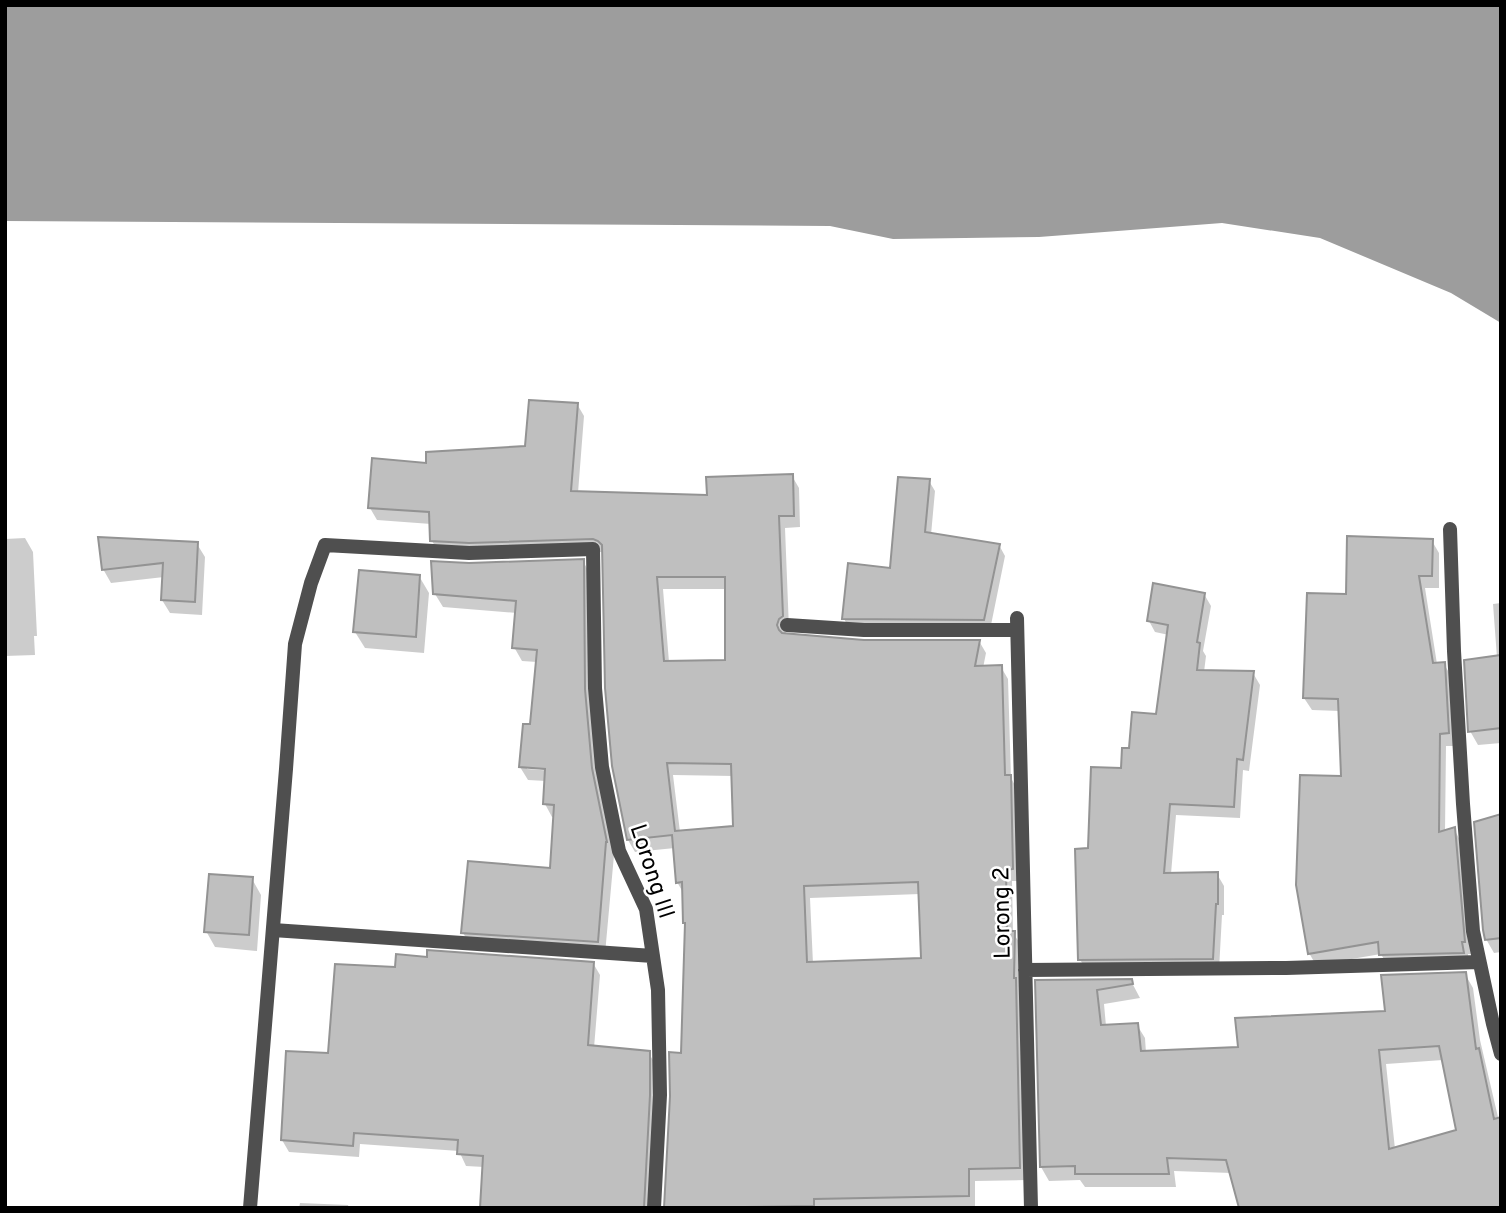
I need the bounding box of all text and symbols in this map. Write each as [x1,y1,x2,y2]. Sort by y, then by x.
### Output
street label: Lorong III [622,821,680,923]
street label: Lorong 2 [988,867,1019,959]

